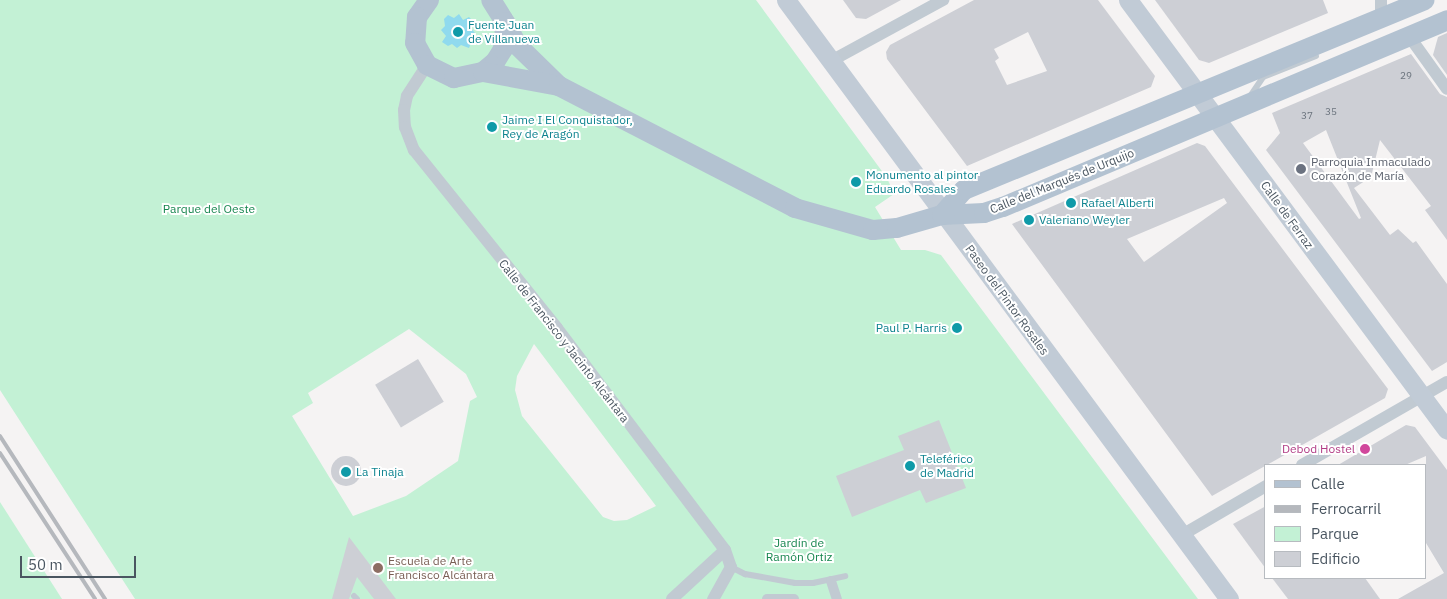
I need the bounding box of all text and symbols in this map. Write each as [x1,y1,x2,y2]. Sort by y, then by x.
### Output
place label: Fuente Juan de Villanueva [468,18,540,46]
marker: Fuente Juan de Villanueva [452,26,464,38]
house number: 29 [1400,70,1412,82]
house number: 35 [1325,106,1337,118]
house number: 37 [1301,110,1313,122]
place label: Jaime I El Conquistador, Rey de Aragón [502,113,633,141]
marker: Jaime I El Conquistador, Rey de Aragón [486,121,498,133]
street label: Calle del Marqués de Urquijo [988,145,1136,217]
place label: Parroquia Inmaculado Corazón de María [1311,155,1431,183]
marker: Parroquia Inmaculado Corazón de María [1295,163,1307,175]
place label: Monumento al pintor Eduardo Rosales [866,168,978,196]
marker: Monumento al pintor Eduardo Rosales [850,176,862,188]
street label: Calle de Ferraz [1258,178,1316,252]
place label: Rafael Alberti [1081,196,1154,210]
marker: Rafael Alberti [1065,197,1077,209]
park label: Parque del Oeste [163,202,255,216]
place label: Valeriano Weyler [1039,213,1130,227]
marker: Valeriano Weyler [1023,214,1035,226]
street label: Paseo del Pintor Rosales [962,242,1052,358]
street label: Calle de Francisco y Jacinto Alcántara [496,257,632,425]
place label: Paul P. Harris [876,321,947,335]
marker: Paul P. Harris [951,322,963,334]
place label: Debod Hostel [1282,442,1355,456]
marker: Debod Hostel [1359,443,1371,455]
place label: Teleférico de Madrid [920,452,974,480]
marker: Teleférico de Madrid [904,460,916,472]
legend [1264,464,1427,579]
place label: La Tinaja [356,465,404,479]
marker: La Tinaja [340,466,352,478]
text: Calle [1311,474,1345,493]
text: Ferrocarril [1311,499,1381,518]
text: Parque [1311,524,1359,543]
park label: Jardín de Ramón Ortiz [766,536,832,564]
scale bar [22,546,139,578]
text: Edificio [1311,549,1360,568]
place label: Escuela de Arte Francisco Alcántara [388,554,494,582]
text: 50 m [28,555,63,574]
marker: Escuela de Arte Francisco Alcántara [372,562,384,574]

